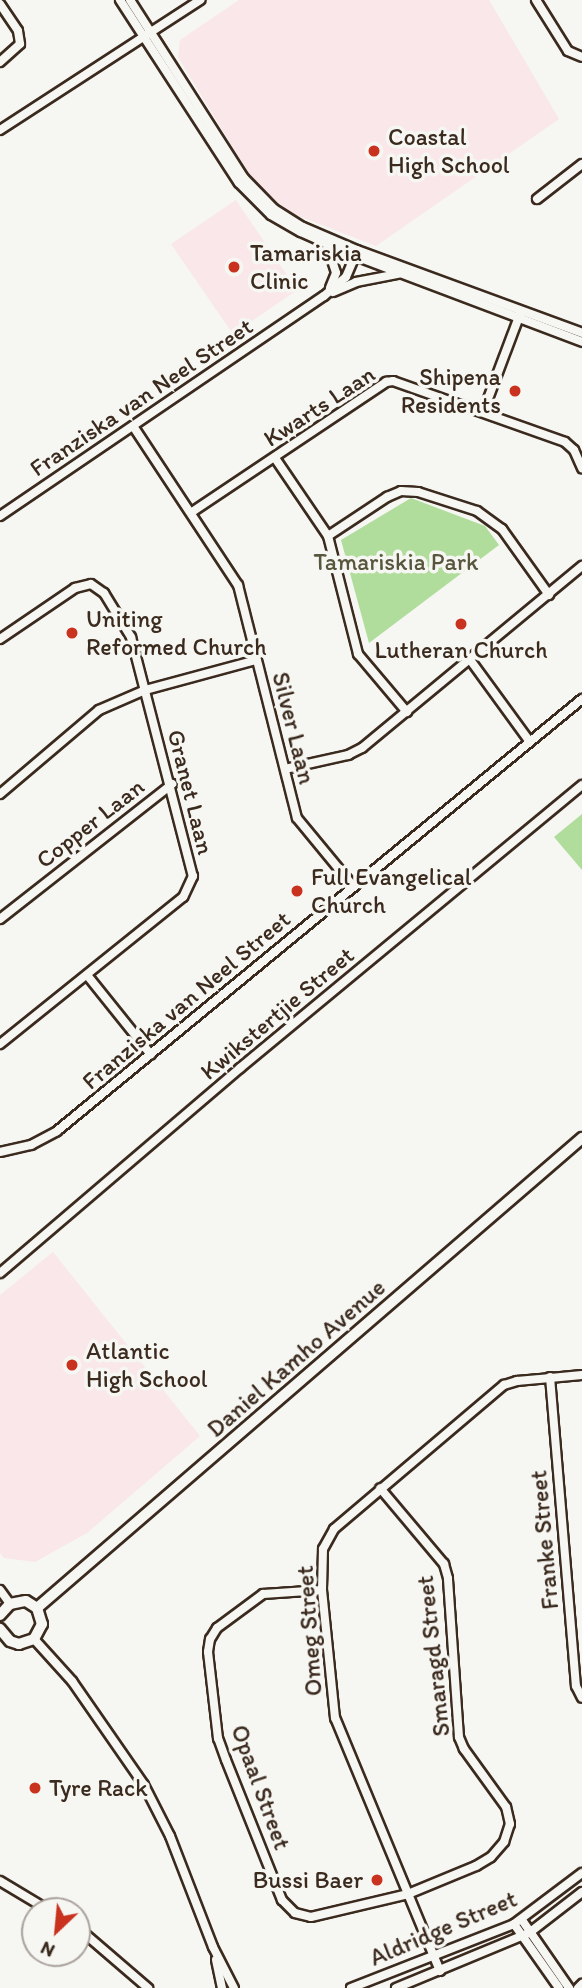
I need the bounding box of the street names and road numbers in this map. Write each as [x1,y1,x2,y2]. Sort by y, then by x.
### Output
street label: Franziska van Neel Street [25,312,257,482]
street label: Kwarts Laan [258,359,380,453]
street label: Silver Laan [266,669,322,787]
street label: Granet Laan [162,727,220,857]
street label: Copper Laan [30,772,150,874]
street label: Franziska van Neel Street [77,905,295,1095]
street label: Kwikstertjie Street [194,940,360,1086]
street label: Daniel Kamho Avenue [202,1273,390,1443]
street label: Franke Street [524,1469,564,1611]
street label: Omeg Street [290,1565,328,1697]
street label: Smaragd Street [410,1574,456,1738]
street label: Opaal Street [225,1721,297,1853]
street label: Aldridge Street [365,1884,521,1972]

